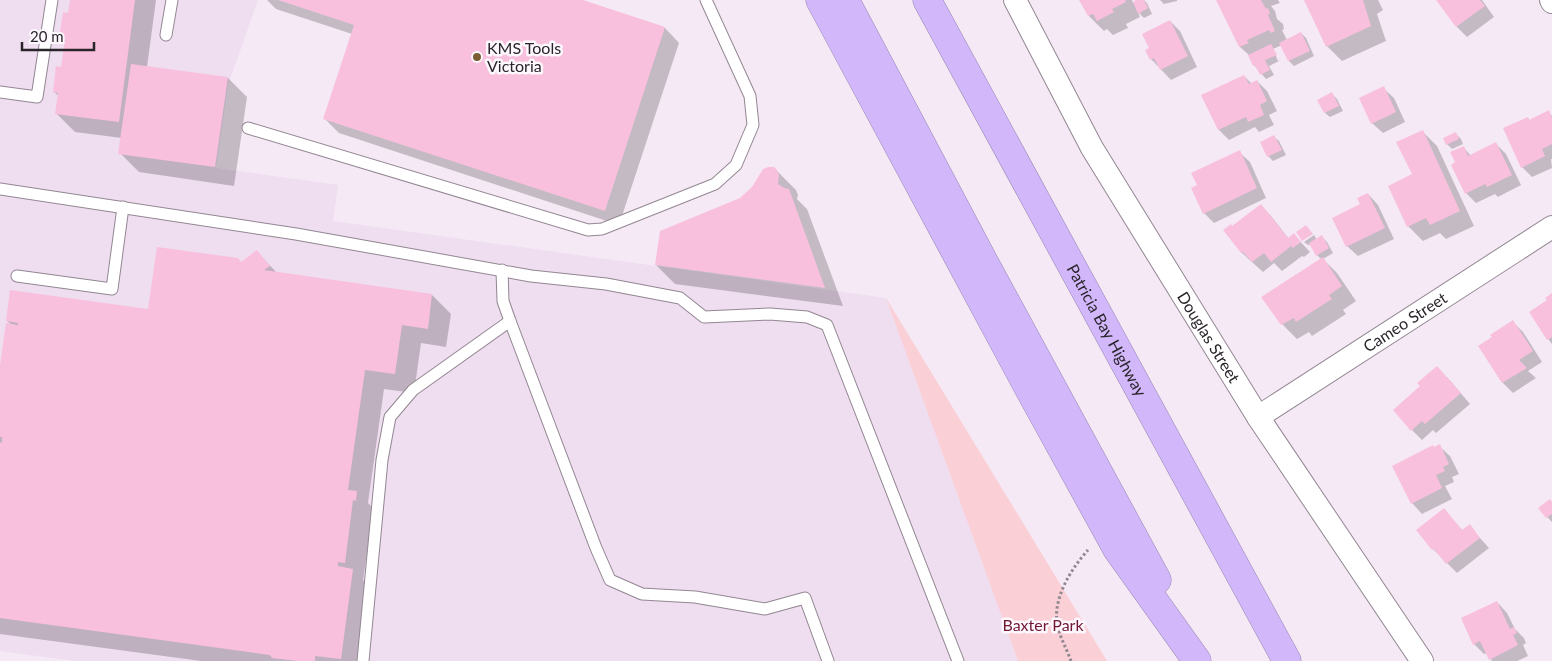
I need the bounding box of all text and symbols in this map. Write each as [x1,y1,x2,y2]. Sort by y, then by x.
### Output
scale bar [22,20,95,52]
text: 20 m [30,27,64,45]
place label: KMS Tools Victoria [487,38,561,75]
marker: KMS Tools Victoria [471,51,483,63]
street label: Patricia Bay Highway [1064,261,1151,400]
street label: Douglas Street [1174,288,1244,386]
street label: Cameo Street [1359,288,1450,356]
park label: Baxter Park [1002,615,1084,634]

